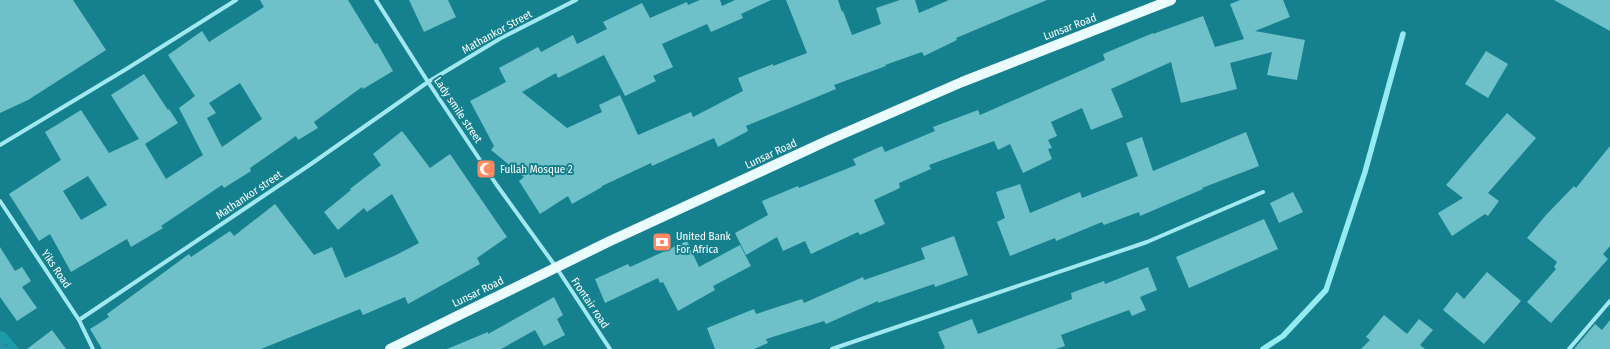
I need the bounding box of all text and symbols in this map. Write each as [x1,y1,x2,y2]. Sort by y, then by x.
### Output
street label: Mathankor Street [460,7,535,57]
street label: Lunsar Road [1042,11,1098,43]
street label: Lady smile street [431,75,485,146]
street label: Lunsar Road [743,136,799,172]
mosque icon: Fullah Mosque 2 [475,158,497,180]
place label: Fullah Mosque 2 [500,163,573,176]
street label: Mathankor street [213,168,285,222]
place label: United Bank For Africa [676,230,732,256]
bank icon: United Bank For Africa [651,231,673,253]
street label: Yiks Road [38,247,74,291]
street label: Lunsar Road [450,274,506,310]
street label: Frontair road [568,275,612,331]

